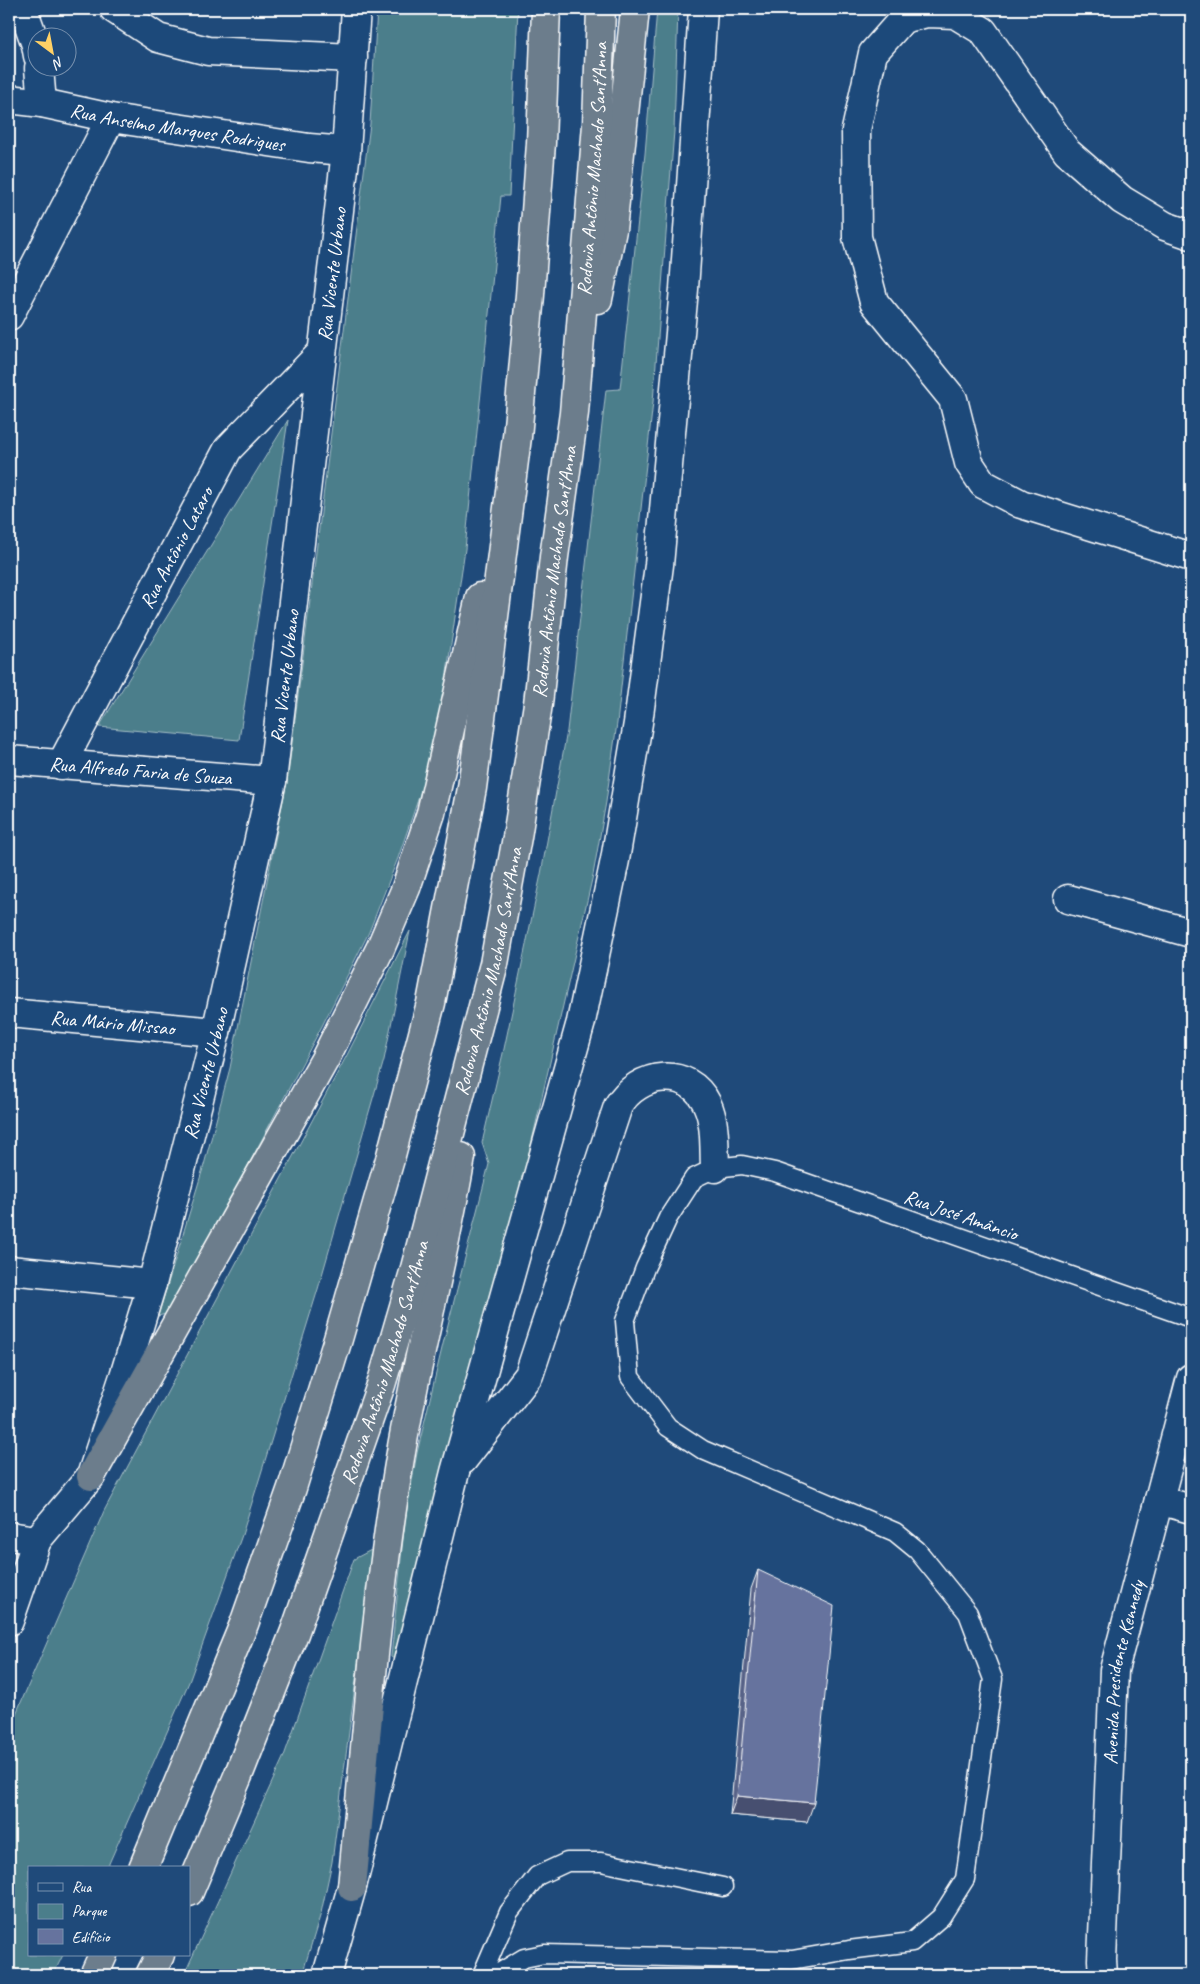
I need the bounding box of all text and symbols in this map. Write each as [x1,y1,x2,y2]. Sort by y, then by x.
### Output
north arrow [28,28,78,78]
street label: Rodovia Antônio Machado Sant'Anna [571,41,612,296]
text: N [48,53,67,73]
street label: Rua Anselmo Marques Rodrigues [68,97,288,157]
street label: Rua Vicente Urbano [311,205,352,342]
street label: Rodovia Antônio Machado Sant'Anna [526,443,582,699]
street label: Rua Antônio Lataro [134,481,219,613]
street label: Rua Vicente Urbano [264,607,305,745]
street label: Rua Alfredo Faria de Souza [49,751,235,790]
street label: Rodovia Antônio Machado Sant'Anna [448,844,528,1098]
street label: Rua Mário Missao [50,1004,177,1041]
street label: Rua Vicente Urbano [177,1004,234,1141]
street label: Rua José Amâncio [901,1184,1023,1247]
street label: Rodovia Antônio Machado Sant'Anna [335,1237,434,1487]
street label: Avenida Presidente Kennedy [1098,1576,1150,1765]
legend [28,1866,190,1956]
text: Rua [72,1878,92,1897]
text: Parque [72,1902,108,1921]
text: Edifício [72,1928,111,1947]

